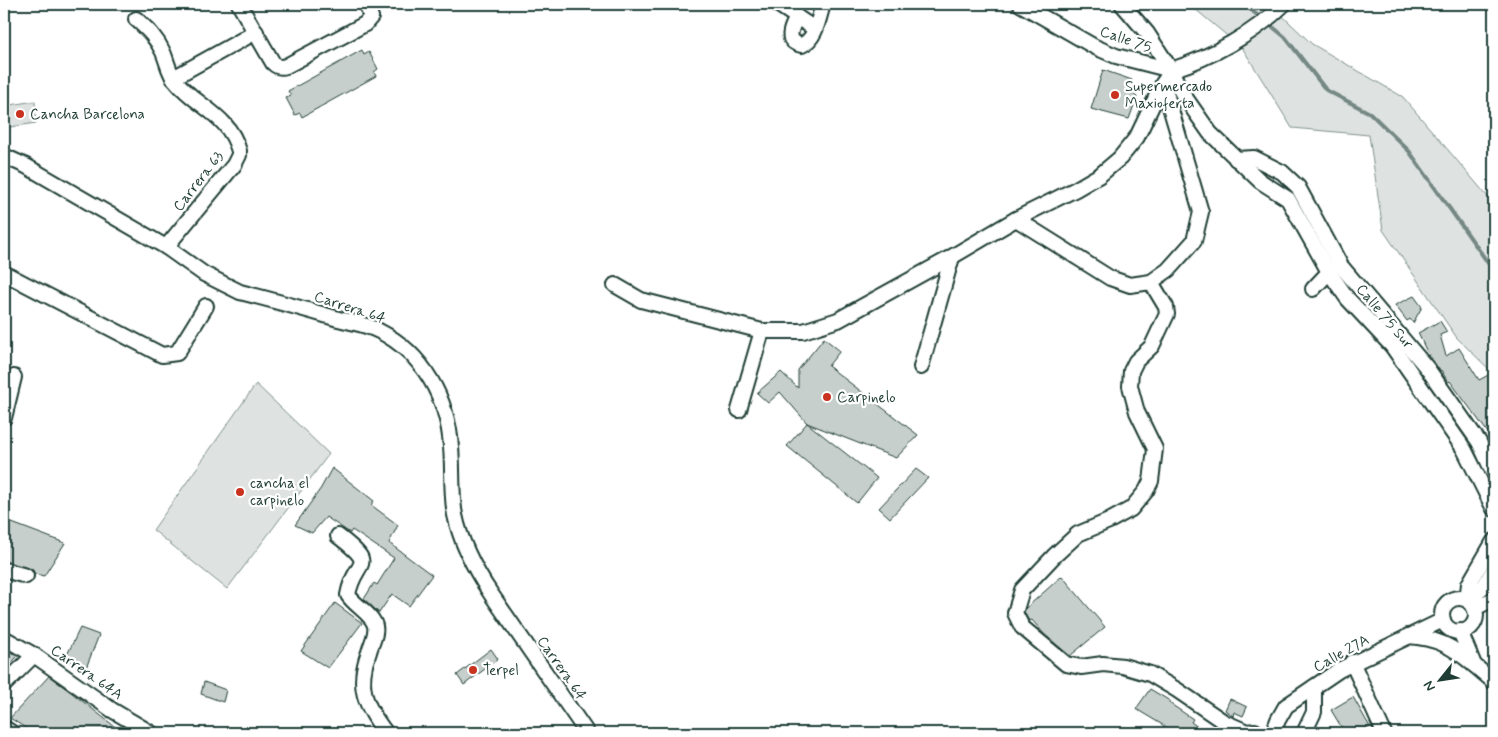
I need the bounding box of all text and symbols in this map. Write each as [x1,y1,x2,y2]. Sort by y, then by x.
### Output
street label: Calle 75 [1097,22,1154,58]
place label: Supermercado Maxioferta [1125,77,1212,114]
marker: Supermercado Maxioferta [1109,89,1121,101]
place label: Cancha Barcelona [30,105,145,125]
marker: Cancha Barcelona [14,108,26,120]
street label: Carrera 63 [169,147,229,216]
street label: Calle 75 Sur [1351,280,1418,354]
street label: Carrera 64 [311,287,388,329]
place label: Carpinelo [837,388,896,408]
marker: Carpinelo [821,391,833,403]
place label: cancha el carpinelo [250,474,309,511]
marker: cancha el carpinelo [234,486,246,498]
street label: Calle 27A [1310,630,1373,677]
street label: Carrera 64 [532,632,591,705]
street label: Carrera 64A [46,641,127,705]
north arrow [1416,654,1466,704]
place label: Terpel [483,661,519,681]
marker: Terpel [467,664,479,676]
text: N [1419,677,1440,695]

